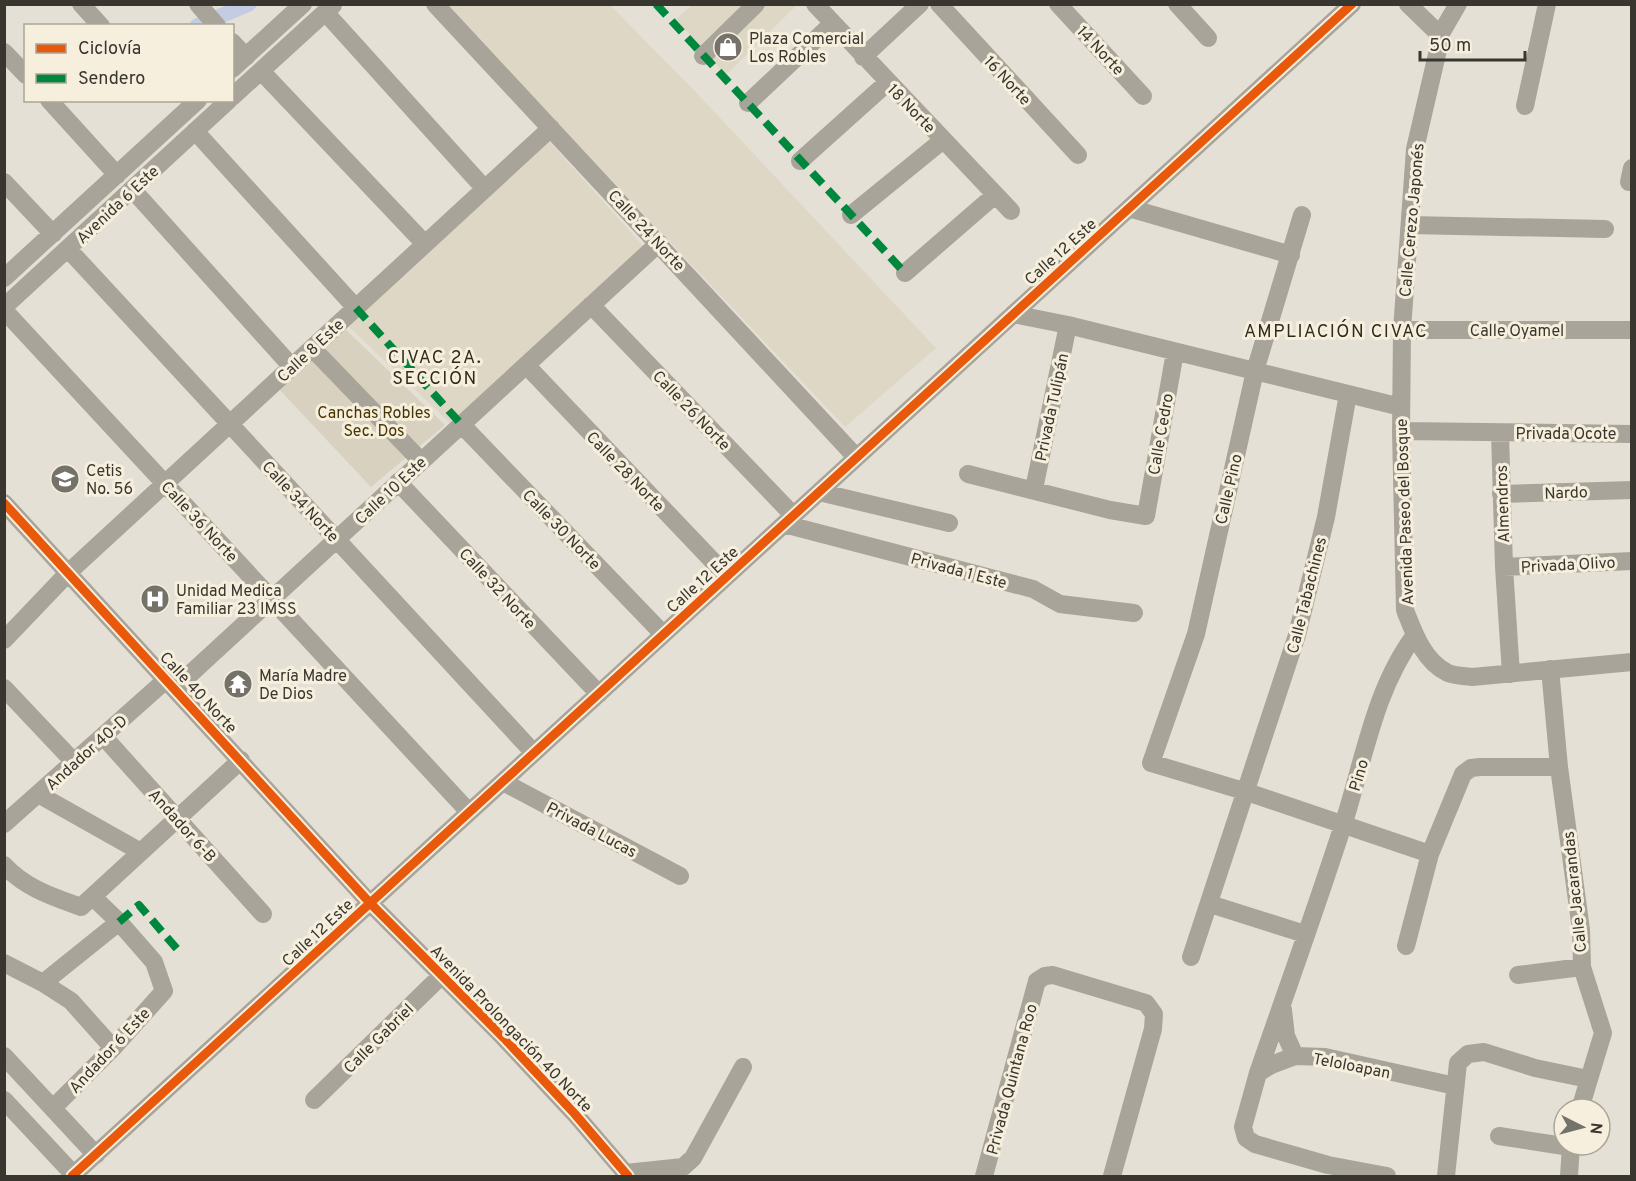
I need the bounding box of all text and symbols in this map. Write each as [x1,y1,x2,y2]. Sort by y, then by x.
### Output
street label: 14 Norte [1072,22,1127,80]
legend [24,24,234,102]
scale bar [1420,24,1525,62]
place label: Plaza Comercial Los Robles [749,30,864,68]
shop icon: Plaza Comercial Los Robles [712,31,744,63]
text: 50 m [1429,35,1471,58]
text: Ciclovía [78,38,141,61]
street label: 16 Norte [979,52,1034,110]
text: Sendero [78,68,145,91]
street label: 18 Norte [882,81,939,138]
street label: Calle Cerezo Japonés [1396,142,1430,298]
street label: Avenida 6 Este [73,162,164,249]
street label: Calle 24 Norte [603,187,688,276]
street label: Calle 12 Este [1021,215,1102,290]
street label: Calle 8 Este [274,315,349,387]
district label: AMPLIACIÓN CIVAC [1244,319,1428,344]
street label: Calle Oyamel [1470,322,1564,342]
district label: CIVAC 2A. SECCIÓN [388,347,482,391]
street label: Privada Tulipán [1032,352,1074,463]
street label: Calle 26 Norte [647,367,734,456]
street label: Calle Cedro [1145,392,1179,477]
park label: Canchas Robles Sec. Dos [317,404,431,442]
street label: Avenida Paseo del Bosque [1393,418,1419,606]
street label: Privada Ocote [1516,425,1616,445]
street label: Calle 28 Norte [581,428,668,517]
street label: Calle Pino [1212,452,1248,527]
street label: Calle 10 Este [351,453,431,530]
street label: Calle 34 Norte [257,458,342,547]
place label: Cetis No. 56 [86,462,133,500]
school or university icon: Cetis No. 56 [49,463,81,495]
street label: Almendros [1493,465,1515,543]
street label: Calle 36 Norte [156,478,241,567]
street label: Nardo [1544,483,1588,505]
street label: Calle 30 Norte [517,486,604,575]
street label: Calle Tabachines [1284,535,1332,656]
street label: Calle 12 Este [663,543,744,618]
street label: Calle 32 Norte [454,545,539,634]
street label: Privada 1 Este [908,549,1009,594]
street label: Privada Olivo [1520,554,1616,578]
place label: Unidad Medica Familiar 23 IMSS [176,582,297,620]
hospital icon: Unidad Medica Familiar 23 IMSS [139,583,171,615]
street label: Calle 40 Norte [155,648,241,738]
place label: María Madre De Dios [259,667,347,705]
temple icon: María Madre De Dios [222,668,254,700]
street label: Andador 40-D [42,712,132,795]
street label: Pino [1346,757,1374,794]
street label: Andador 6-B [143,786,220,867]
street label: Privada Lucas [542,799,640,863]
street label: Calle Jacarandas [1560,830,1592,954]
street label: Calle 12 Este [279,895,358,972]
street label: Avenida Prolongación 40 Norte [425,942,596,1117]
street label: Calle Gabriel [340,1000,419,1079]
street label: Privada Quintana Roo [983,1002,1043,1157]
street label: Andador 6 Este [66,1004,155,1098]
street label: Teloloapan [1311,1050,1392,1084]
north arrow [1552,1097,1612,1157]
text: N [1584,1122,1605,1135]

